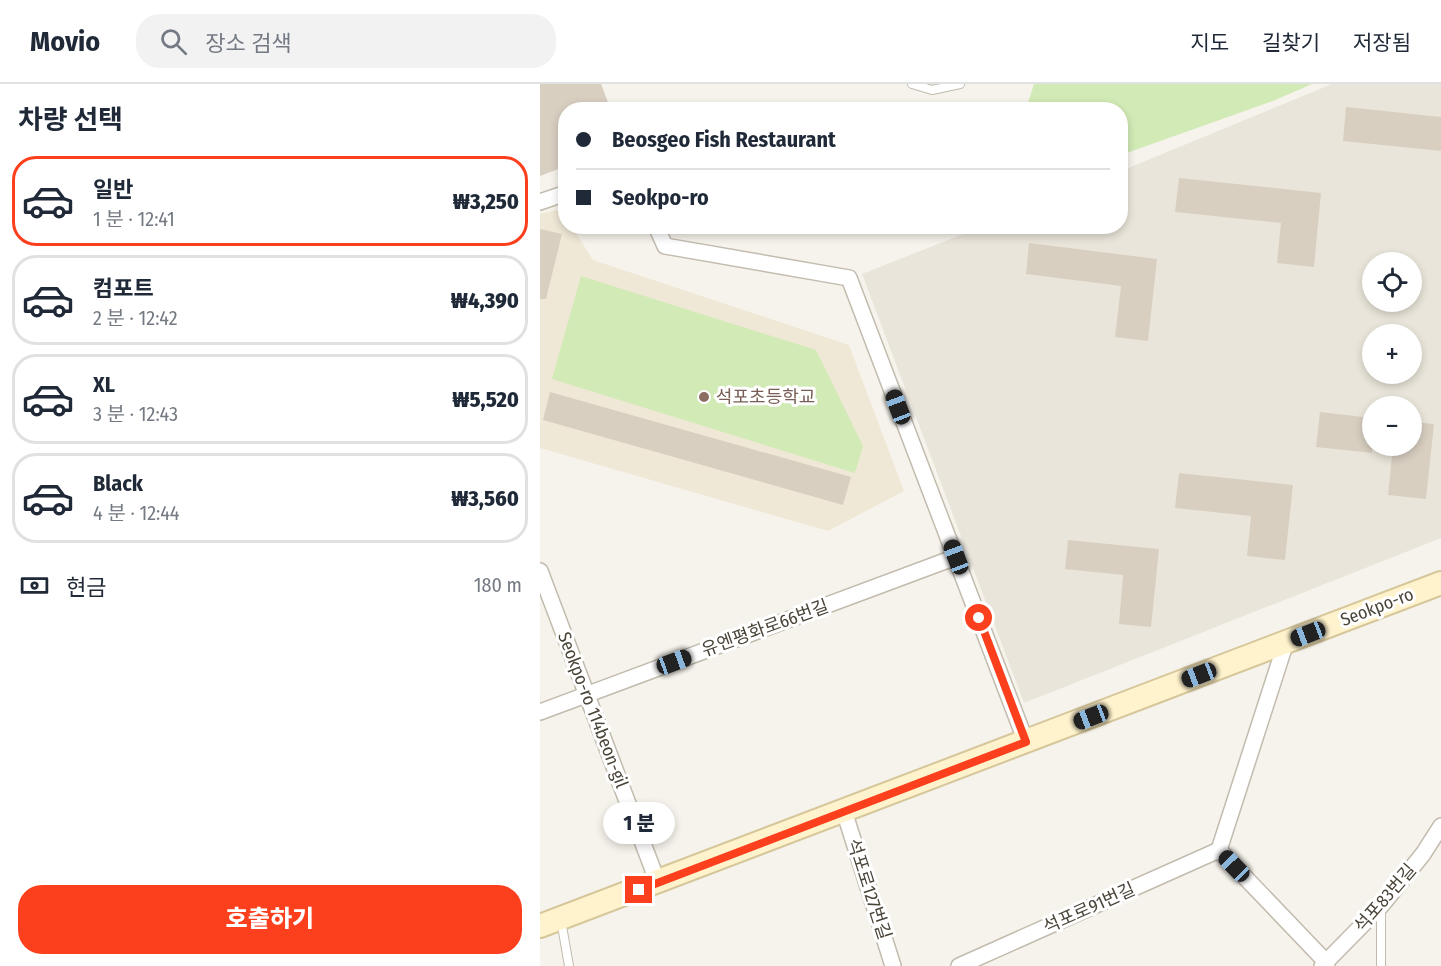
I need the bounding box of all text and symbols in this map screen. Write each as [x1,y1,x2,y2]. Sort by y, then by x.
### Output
search box [136,14,556,68]
text: Movio [30,25,100,58]
icon: search [157,25,190,58]
text: 장소 검색 [205,30,291,57]
text: 지도 [1190,30,1229,56]
text: 길찾기 [1262,30,1320,56]
text: 저장됨 [1353,30,1411,56]
text: 차량 선택 [18,104,123,136]
text: Beosgeo Fish Restaurant [612,126,836,153]
icon: car [21,174,75,228]
text: 일반 [93,176,133,203]
text: Seokpo-ro [612,184,709,211]
text: ₩3,250 [453,188,519,215]
text: 1 분 · 12:41 [93,207,175,231]
map controls [1362,252,1422,456]
button: locate [1362,252,1422,312]
icon: car [21,273,75,327]
text: 컴포트 [93,275,154,302]
text: ₩4,390 [451,287,519,314]
text: 2 분 · 12:42 [93,306,178,330]
button: + [1362,324,1422,384]
text: XL [93,371,115,398]
icon: car [21,372,75,426]
text: ₩5,520 [452,386,519,413]
place label: 석포초등학교 [716,386,815,408]
car [883,387,913,427]
marker: 석포초등학교 [697,390,711,404]
button: − [1362,396,1422,456]
text: 3 분 · 12:43 [93,402,178,426]
text: Black [93,470,143,497]
icon: car [21,471,75,525]
text: ₩3,560 [451,485,519,512]
text: 4 분 · 12:44 [93,501,180,525]
car [941,537,971,577]
icon: cash [18,569,51,602]
text: 180 m [474,573,522,597]
text: 현금 [66,574,106,601]
street label: Seokpo-ro [1337,583,1417,631]
street label: 유엔평화로66번길 [698,595,832,661]
route start [965,604,992,631]
car [1288,619,1328,649]
street label: Seokpo-ro 114beon-gil [553,629,633,791]
car [654,647,694,677]
car [1179,660,1219,690]
car [1071,702,1111,732]
callout: 1 분 [603,803,675,845]
text: 1 분 [623,811,655,835]
street label: 석포로127번길 [842,836,896,942]
car [1215,847,1253,885]
street label: 석포83번길 [1349,859,1421,937]
route end [625,876,652,903]
street label: 석포로91번길 [1040,878,1138,938]
button: 호출하기 [18,885,522,954]

